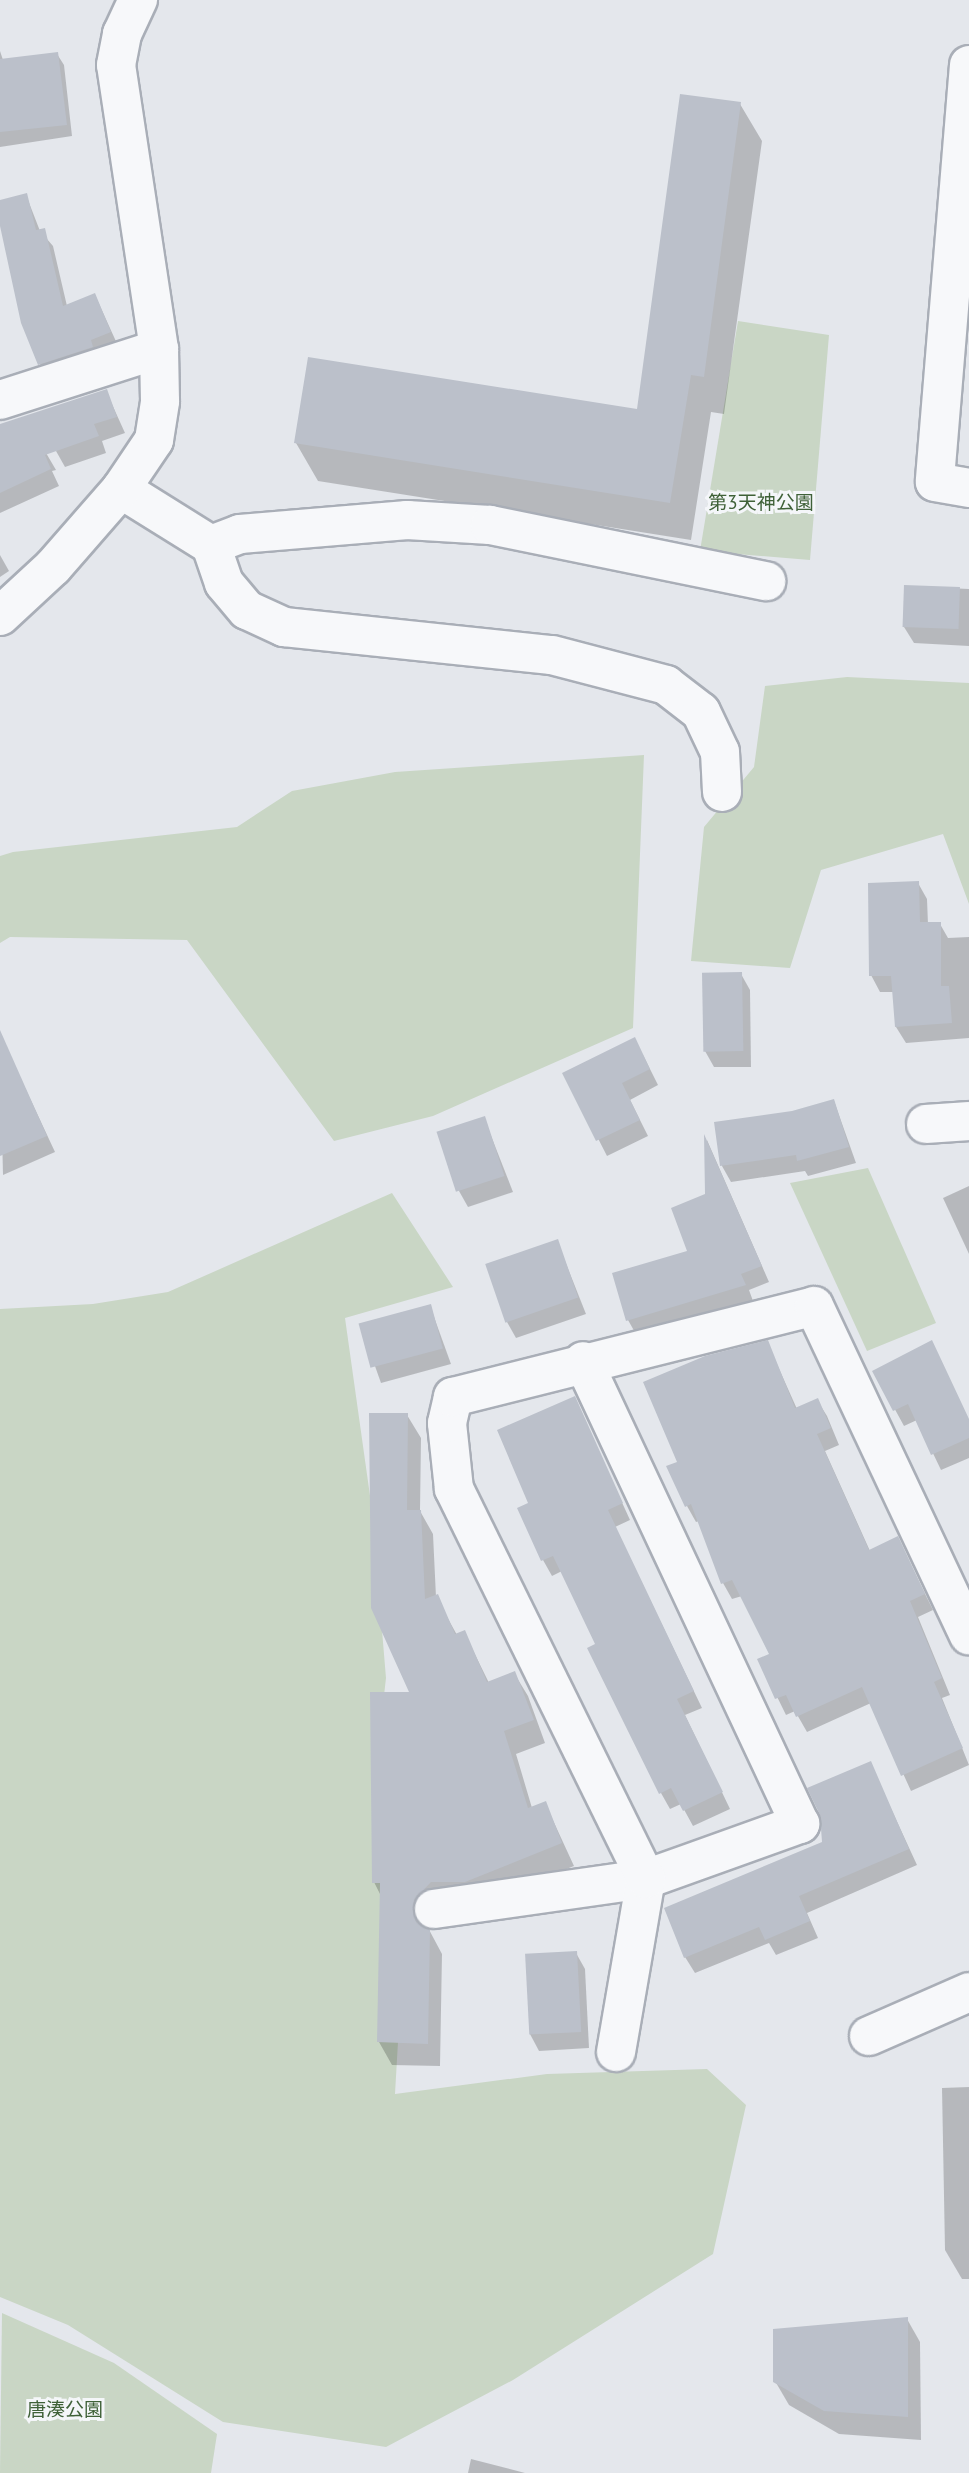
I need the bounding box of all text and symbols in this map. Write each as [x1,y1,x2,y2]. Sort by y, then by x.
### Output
park label: 第3天神公園 [708,492,814,514]
park label: 唐湊公園 [27,2399,103,2421]

